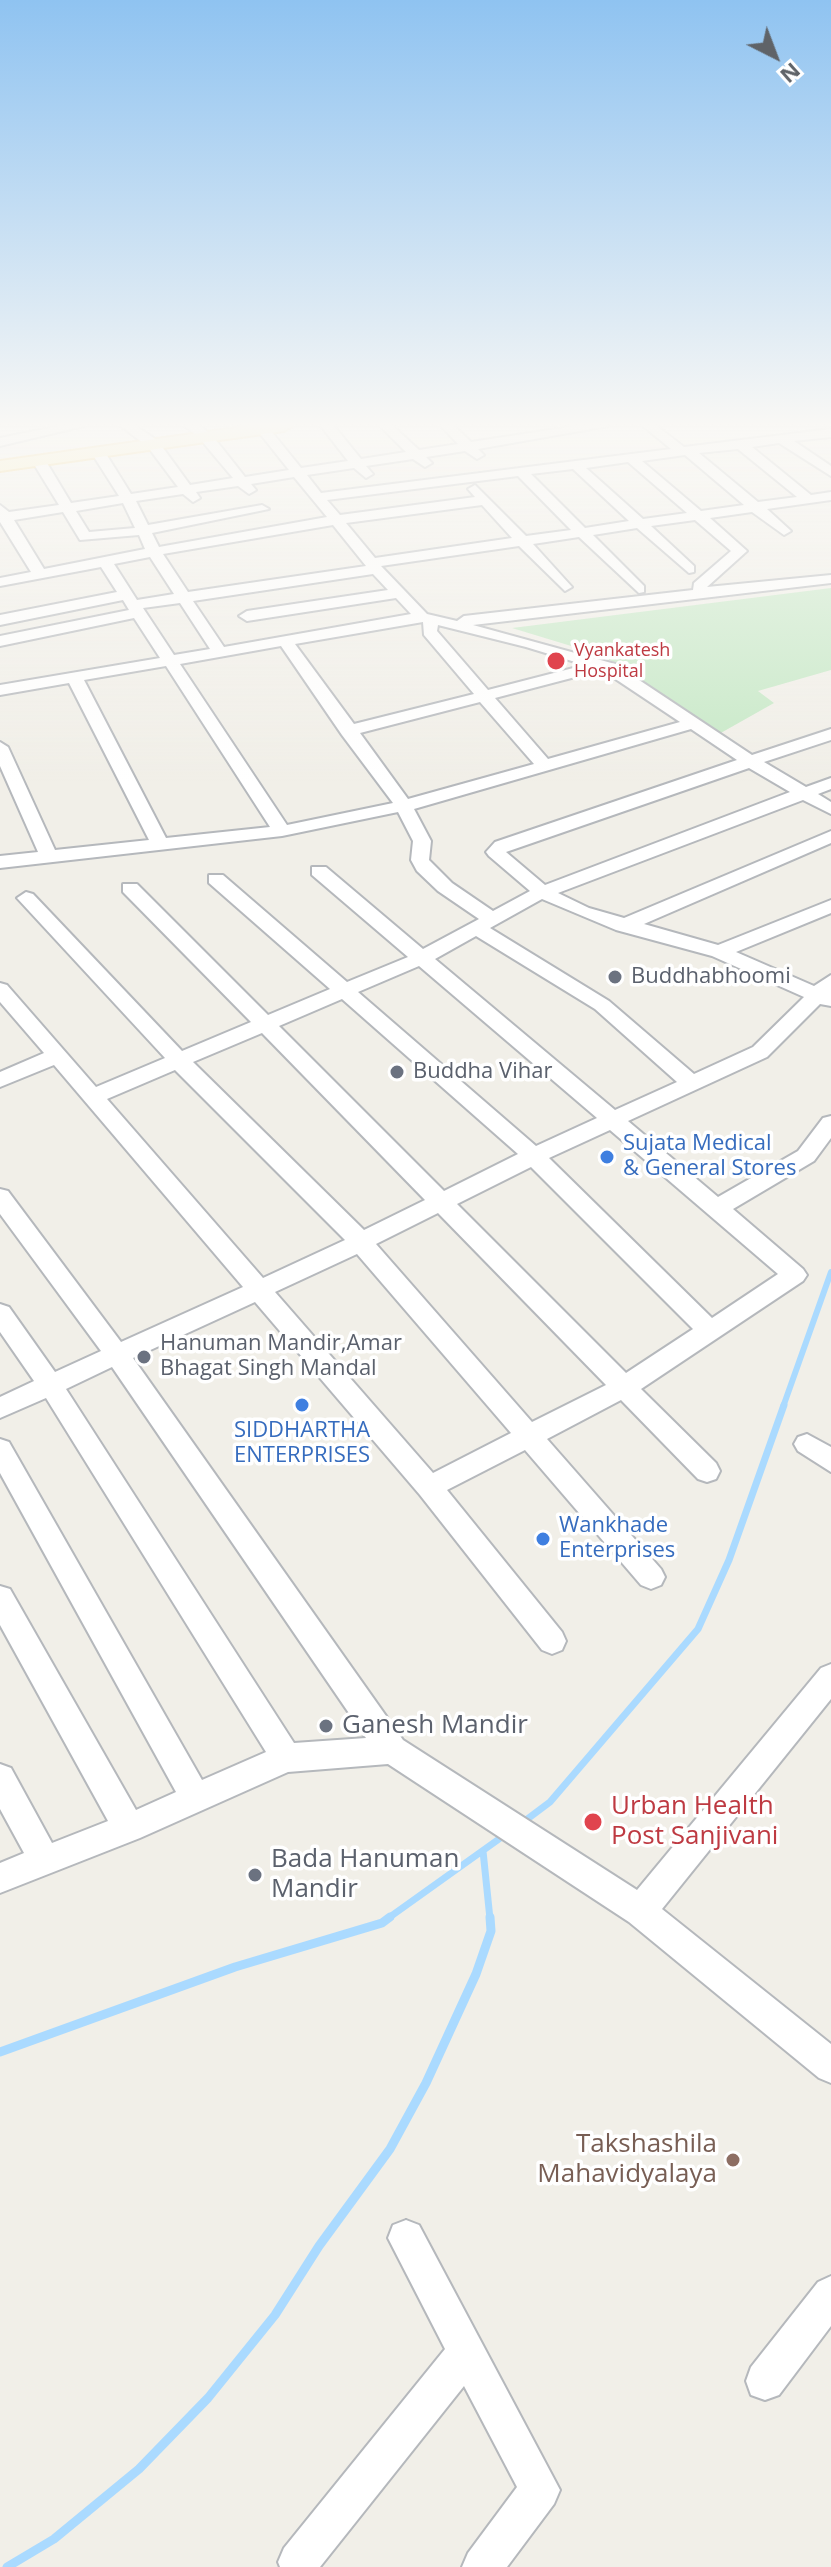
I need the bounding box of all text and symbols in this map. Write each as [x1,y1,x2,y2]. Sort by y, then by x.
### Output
north arrow [735,16,815,96]
text: N [774,57,808,91]
place label: Vyankatesh Hospital [574,640,670,682]
marker: Vyankatesh Hospital [545,650,567,672]
place label: Buddhabhoomi [631,964,791,990]
marker: Buddhabhoomi [606,968,624,986]
place label: Buddha Vihar [413,1059,552,1085]
marker: Buddha Vihar [388,1063,406,1081]
place label: Sujata Medical & General Stores [623,1131,796,1182]
marker: Sujata Medical & General Stores [598,1148,616,1166]
place label: Hanuman Mandir,Amar Bhagat Singh Mandal [160,1331,402,1382]
marker: Hanuman Mandir,Amar Bhagat Singh Mandal [135,1348,153,1366]
marker: SIDDHARTHA ENTERPRISES [293,1396,311,1414]
place label: SIDDHARTHA ENTERPRISES [234,1418,370,1470]
place label: Wankhade Enterprises [559,1513,675,1564]
marker: Wankhade Enterprises [534,1530,552,1548]
place label: Ganesh Mandir [342,1710,528,1742]
marker: Ganesh Mandir [317,1717,335,1735]
place label: Urban Health Post Sanjivani [611,1791,778,1852]
marker: Urban Health Post Sanjivani [582,1811,604,1833]
place label: Bada Hanuman Mandir [271,1844,459,1906]
marker: Bada Hanuman Mandir [246,1866,264,1884]
place label: Takshashila Mahavidyalaya [537,2129,717,2190]
marker: Takshashila Mahavidyalaya [724,2151,742,2169]

